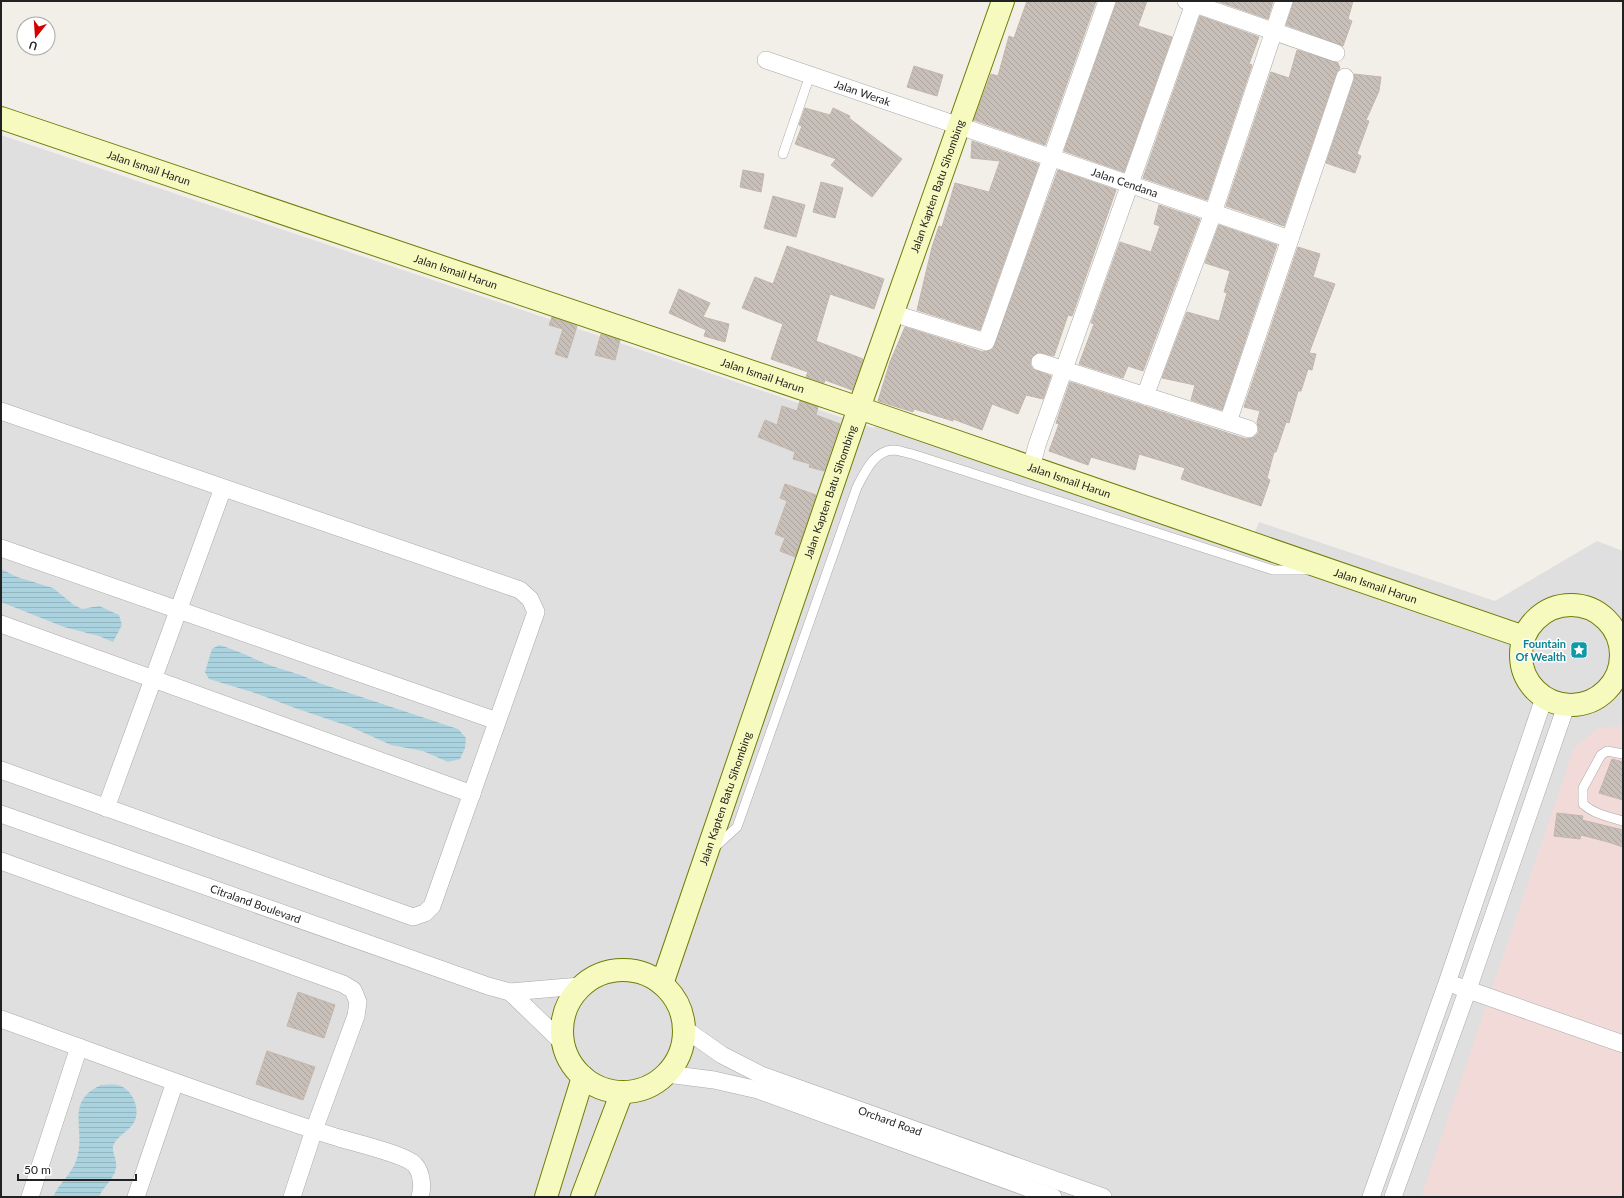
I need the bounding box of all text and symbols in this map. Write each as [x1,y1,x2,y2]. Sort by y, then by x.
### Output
north arrow [16,16,56,56]
text: U [27,39,39,53]
street label: Jalan Werak [833,77,893,108]
street label: Jalan Kapten Batu Sihombing [907,117,967,254]
street label: Jalan Ismail Harun [106,147,192,188]
street label: Jalan Cendana [1090,165,1160,199]
street label: Jalan Ismail Harun [412,251,499,291]
street label: Jalan Ismail Harun [719,355,806,395]
street label: Jalan Kapten Batu Sihombing [801,423,859,560]
street label: Jalan Ismail Harun [1026,460,1113,500]
street label: Jalan Ismail Harun [1332,565,1419,606]
place label: Fountain Of Wealth [1515,637,1566,663]
place icon: Fountain Of Wealth [1569,640,1589,660]
street label: Jalan Kapten Batu Sihombing [696,730,754,867]
street label: Citraland Boulevard [209,881,303,925]
street label: Orchard Road [857,1103,924,1138]
scale bar [18,1156,136,1182]
text: 50 m [24,1162,51,1177]

